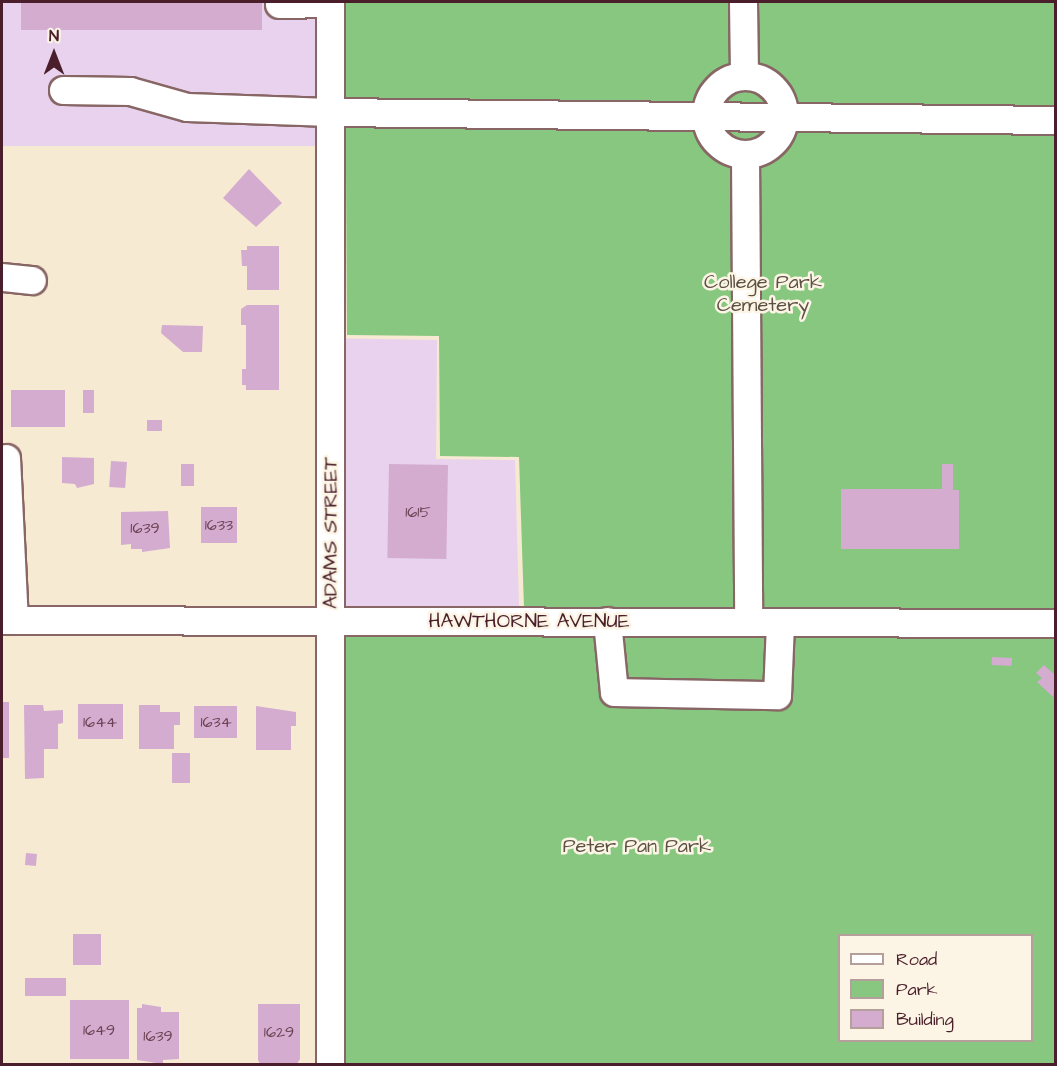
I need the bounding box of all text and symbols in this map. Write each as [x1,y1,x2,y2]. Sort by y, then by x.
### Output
north arrow [24,24,84,84]
text: N [49,25,59,47]
park label: College Park Cemetery [704,271,822,318]
street label: ADAMS STREET [319,457,343,609]
house number: 1615 [405,502,431,522]
house number: 1633 [205,515,233,535]
house number: 1639 [130,518,160,538]
street label: HAWTHORNE AVENUE [428,609,630,633]
house number: 1644 [83,712,117,732]
house number: 1634 [200,712,232,732]
park label: Peter Pan Park [563,834,711,858]
legend [838,934,1033,1042]
text: Road [896,947,937,972]
text: Park [896,977,938,1002]
text: Building [896,1007,954,1032]
house number: 1649 [83,1020,115,1040]
house number: 1629 [264,1022,294,1042]
house number: 1639 [143,1026,173,1046]

